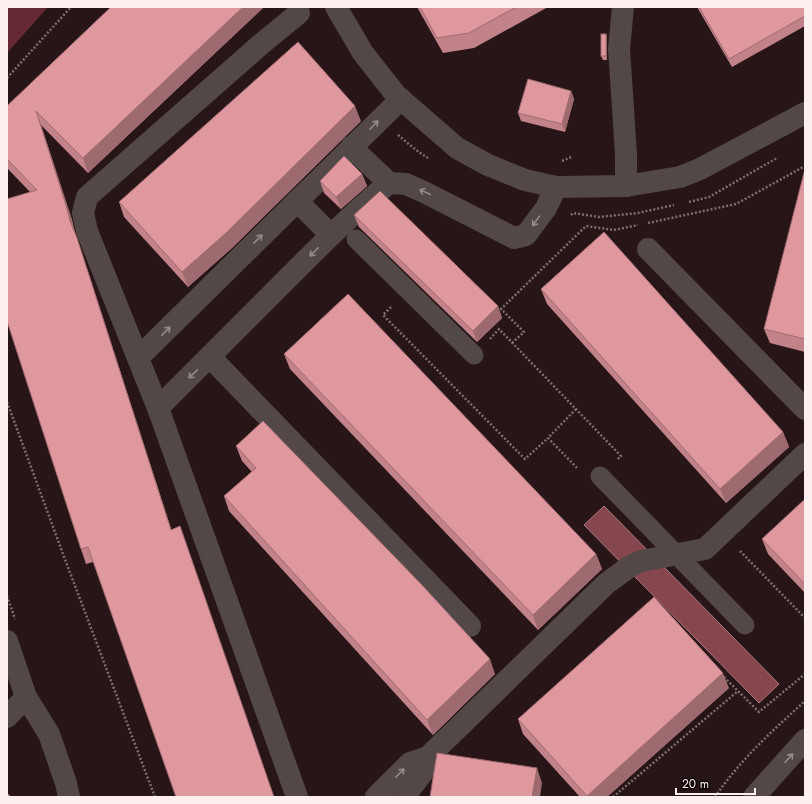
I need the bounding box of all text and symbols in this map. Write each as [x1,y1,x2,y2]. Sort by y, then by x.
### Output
one-way arrow [369,120,379,130]
one-way arrow [419,188,431,195]
one-way arrow [532,215,540,226]
one-way arrow [253,234,263,244]
one-way arrow [309,247,319,257]
one-way arrow [161,326,171,336]
one-way arrow [188,369,198,379]
one-way arrow [784,753,793,763]
one-way arrow [395,768,405,778]
scale bar [676,770,755,796]
text: 20 m [682,775,709,793]

